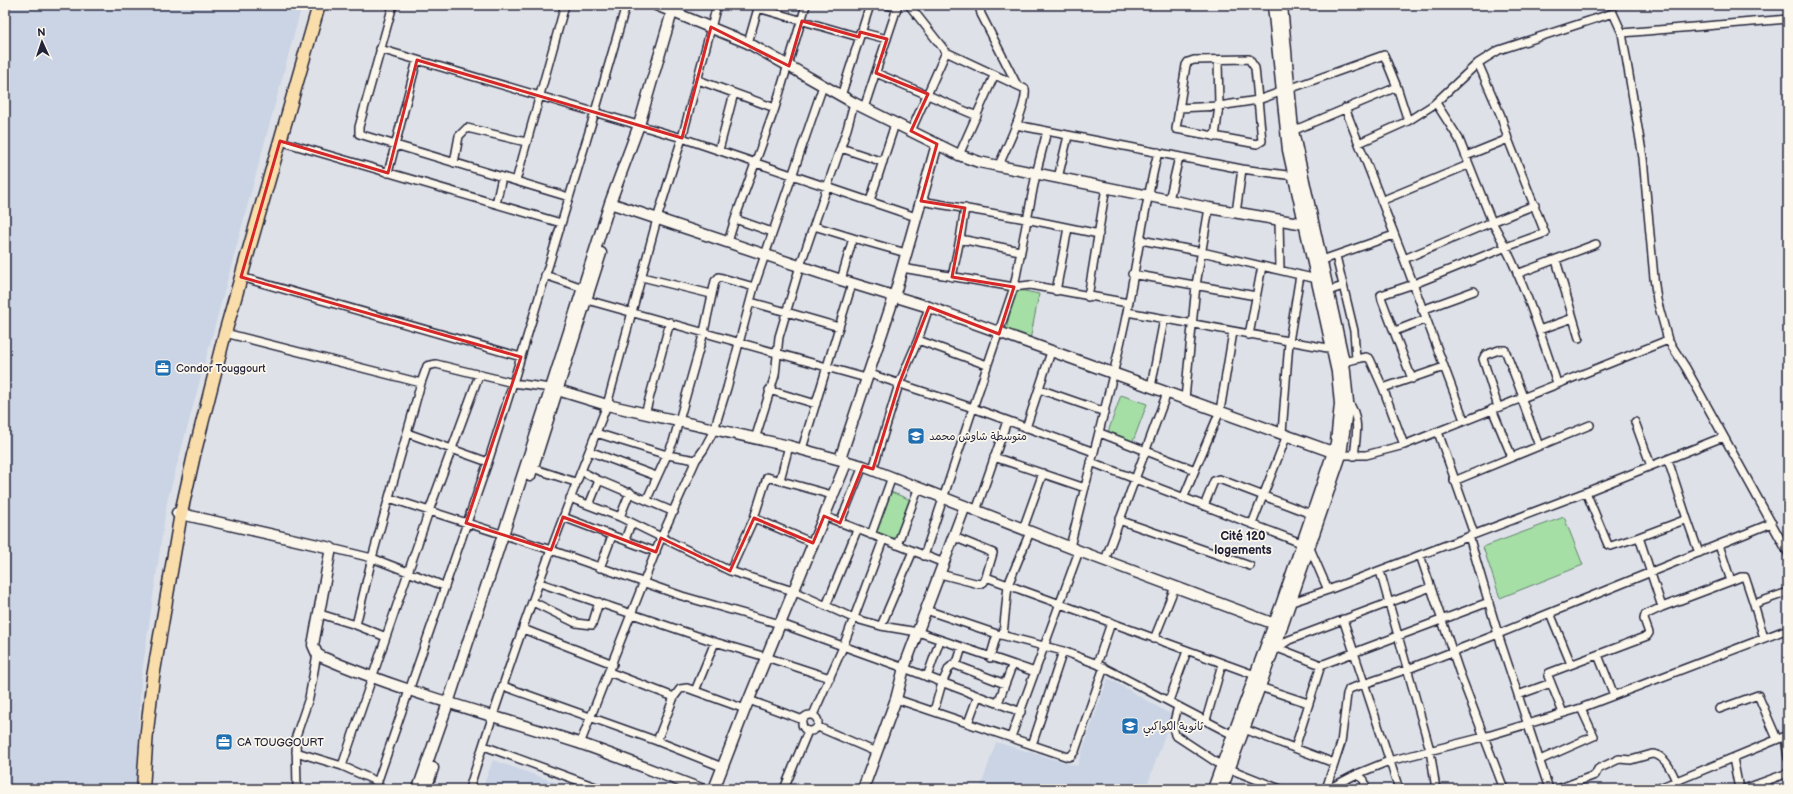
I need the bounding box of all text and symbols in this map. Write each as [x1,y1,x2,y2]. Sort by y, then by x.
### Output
north arrow [22,22,62,62]
text: N [37,26,46,39]
office icon: Condor Touggourt [153,358,173,378]
place label: Condor Touggourt [176,362,266,375]
school or university icon: متوسطة شاوش محمد [906,426,926,446]
place label: متوسطة شاوش محمد [929,430,1027,444]
district label: Cité 120 logements [1214,529,1272,558]
school or university icon: ثانوية الكواكبي [1120,716,1140,736]
place label: ثانوية الكواكبي [1143,720,1204,737]
office icon: CA TOUGGOURT [214,732,234,752]
place label: CA TOUGGOURT [237,736,324,749]

